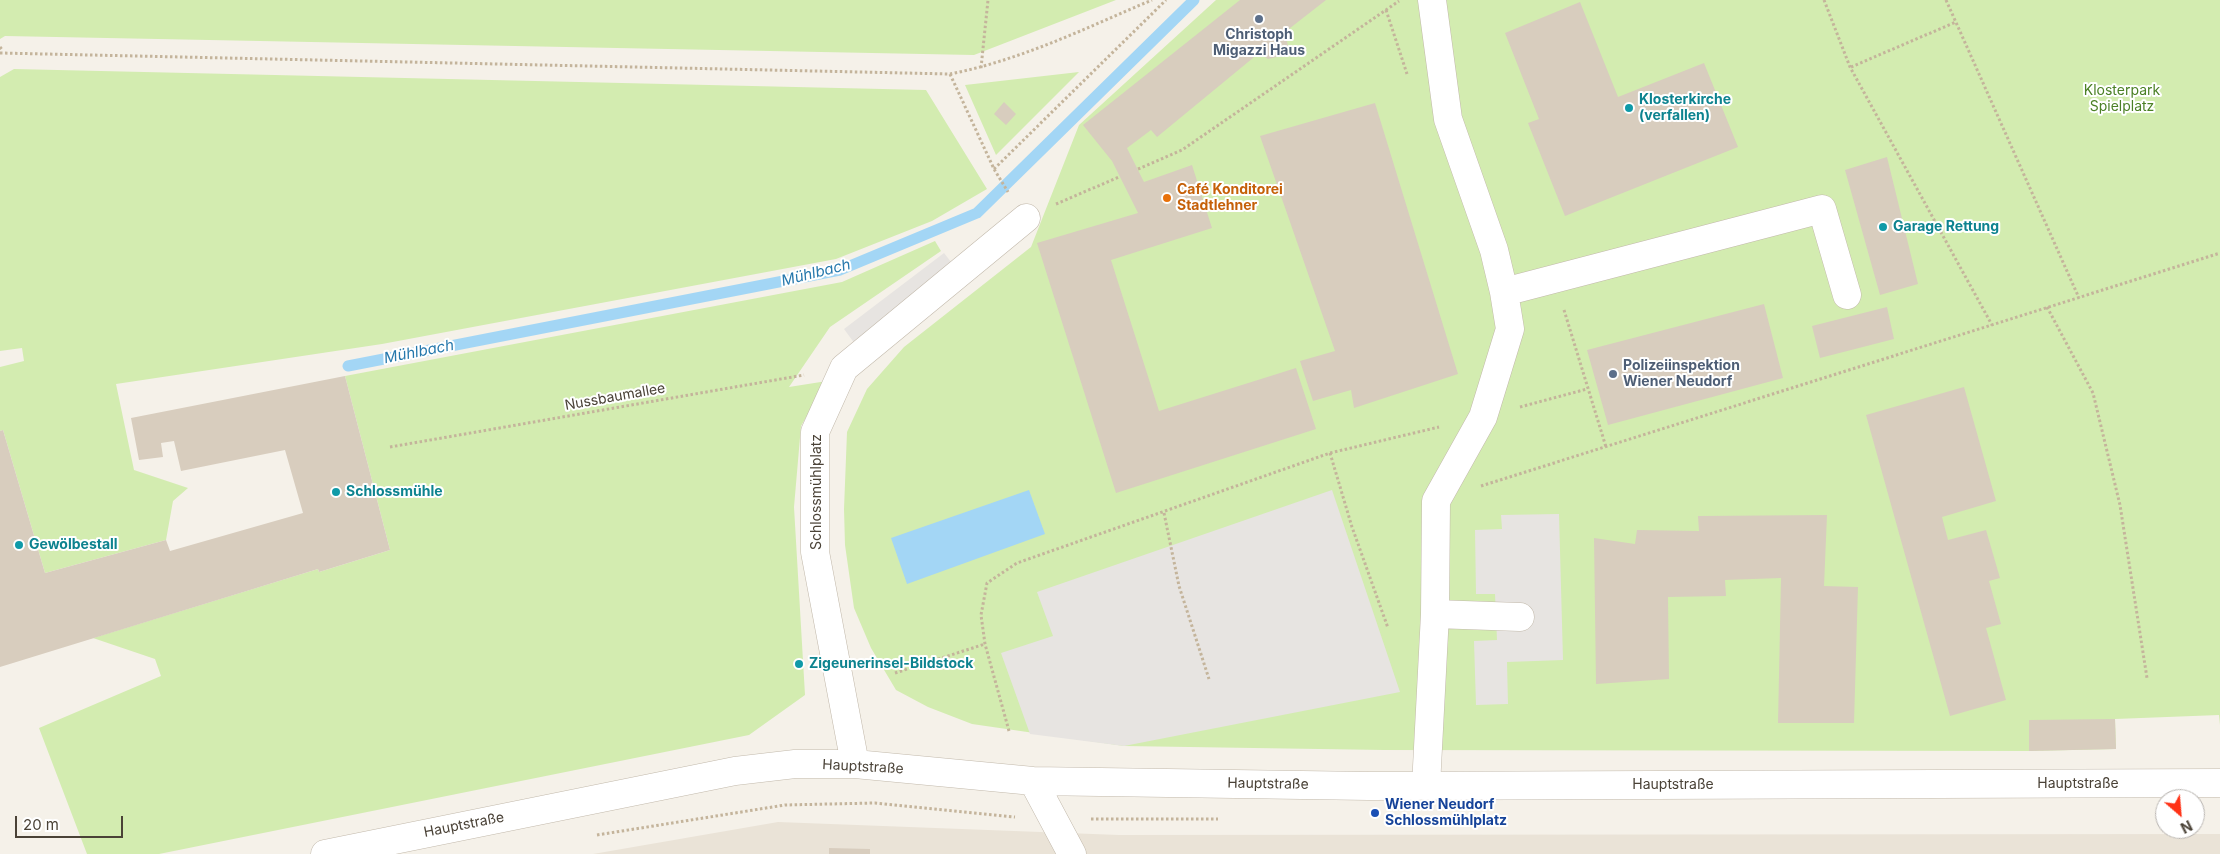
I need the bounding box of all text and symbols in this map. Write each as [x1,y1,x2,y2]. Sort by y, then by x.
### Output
marker: Christoph Migazzi Haus [1253,13,1265,25]
place label: Christoph Migazzi Haus [1213,27,1305,59]
park label: Klosterpark Spielplatz [2084,83,2160,115]
place label: Klosterkirche (verfallen) [1639,92,1731,124]
marker: Klosterkirche (verfallen) [1623,102,1635,114]
place label: Café Konditorei Stadtlehner [1177,182,1283,214]
marker: Café Konditorei Stadtlehner [1161,192,1173,204]
place label: Garage Rettung [1893,219,1999,235]
marker: Garage Rettung [1877,221,1889,233]
water label: Mühlbach [779,256,853,290]
water label: Mühlbach [383,336,455,368]
place label: Polizeiinspektion Wiener Neudorf [1623,358,1740,391]
marker: Polizeiinspektion Wiener Neudorf [1607,368,1619,380]
street label: Nussbaumallee [563,380,667,414]
street label: Schlossmühlplatz [809,434,825,550]
place label: Schlossmühle [346,484,443,500]
marker: Schlossmühle [330,486,342,498]
place label: Gewölbestall [29,537,118,553]
marker: Gewölbestall [13,539,25,551]
place label: Zigeunerinsel-Bildstock [809,656,973,672]
marker: Zigeunerinsel-Bildstock [793,658,805,670]
street label: Hauptstraße [822,756,904,778]
street label: Hauptstraße [1227,775,1309,793]
street label: Hauptstraße [2037,776,2119,792]
street label: Hauptstraße [1632,777,1714,793]
north arrow [2155,789,2205,839]
place label: Wiener Neudorf Schlossmühlplatz [1385,797,1507,830]
scale bar [18,806,125,838]
marker: Wiener Neudorf Schlossmühlplatz [1369,807,1381,819]
street label: Hauptstraße [422,809,506,841]
text: 20 m [23,815,59,834]
text: N [2178,817,2195,837]

